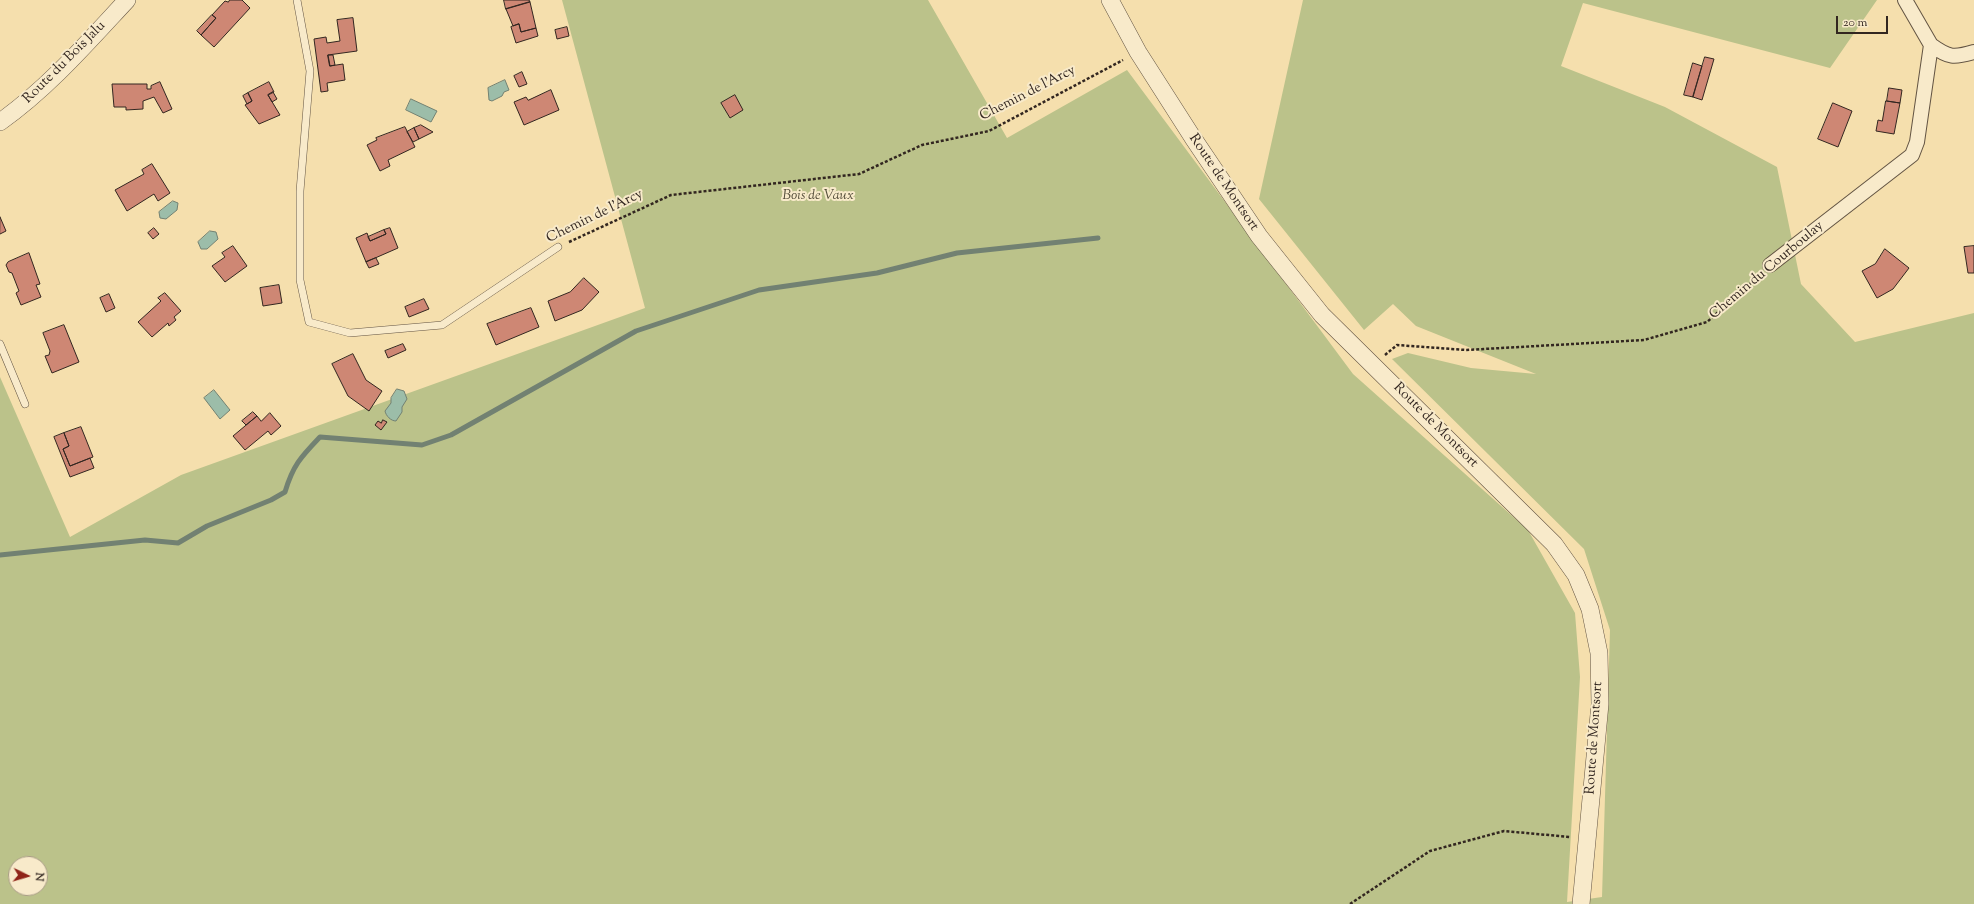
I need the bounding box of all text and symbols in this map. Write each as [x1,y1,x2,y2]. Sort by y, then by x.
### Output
scale bar [1838,8,1890,34]
text: 20 m [1843,14,1867,32]
street label: Route du Bois Jalu [20,18,110,108]
street label: Chemin de l'Arcy [977,63,1079,125]
street label: Route de Montsort [1184,131,1262,235]
street label: Chemin de l'Arcy [544,186,646,248]
park label: Bois de Vaux [782,189,854,205]
street label: Chemin du Courboulay [1707,218,1827,324]
street label: Route de Montsort [1389,380,1481,472]
street label: Route de Montsort [1583,681,1607,795]
north arrow [8,856,48,896]
text: N [31,872,47,882]

